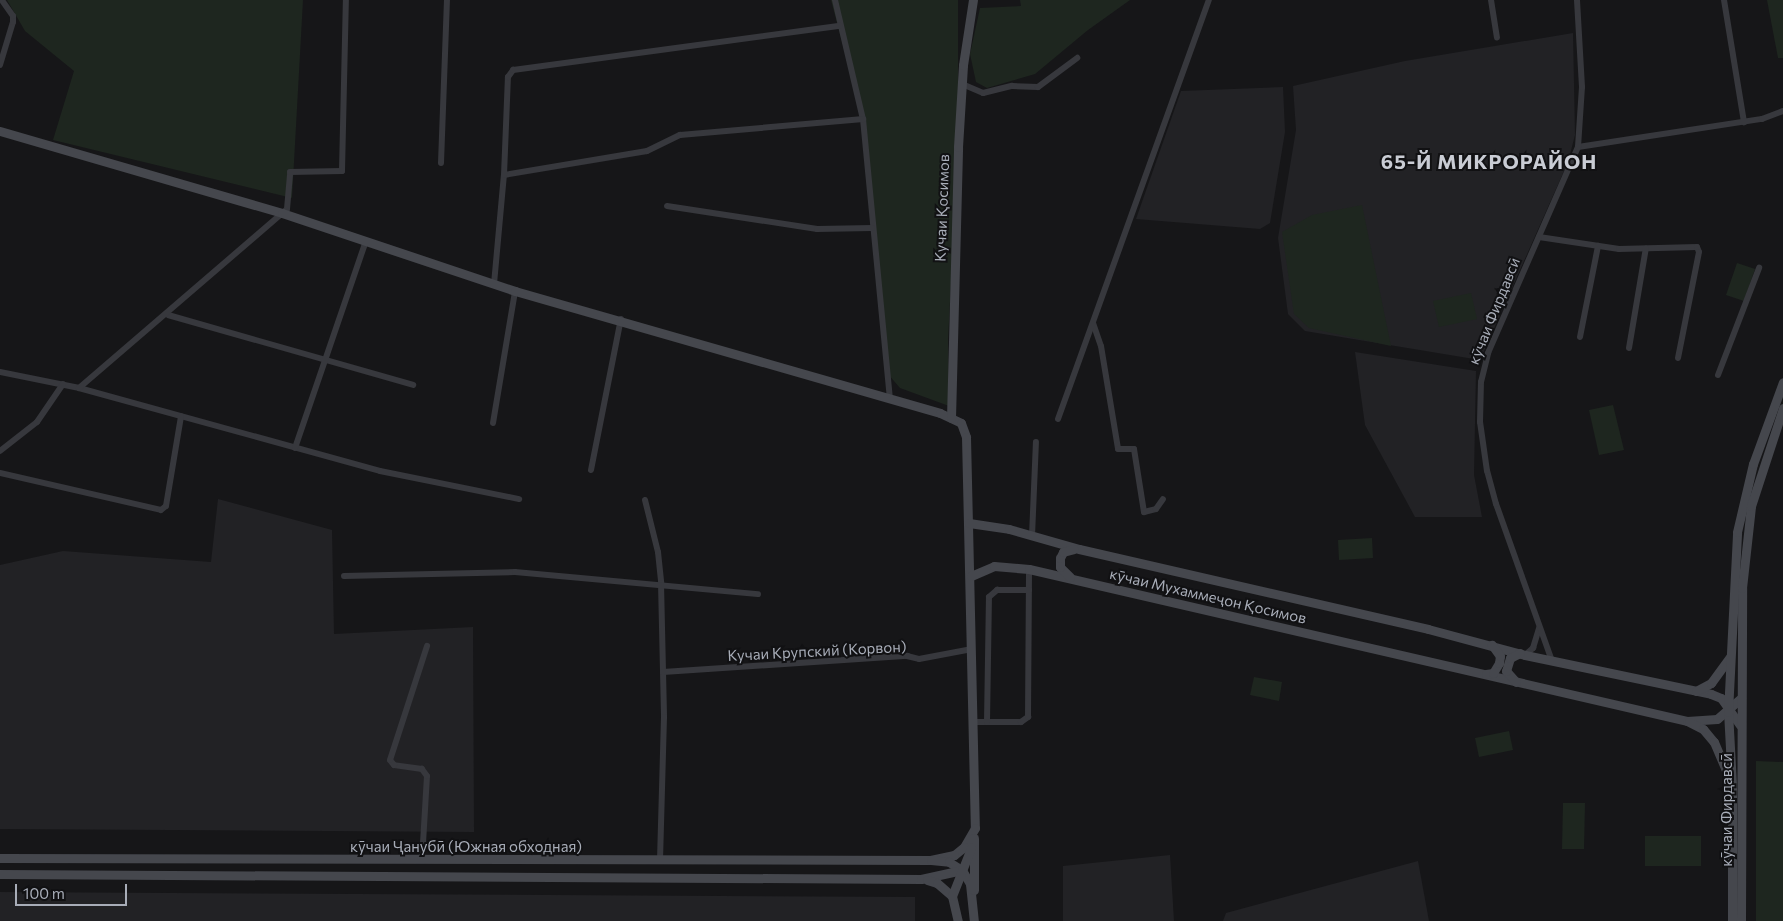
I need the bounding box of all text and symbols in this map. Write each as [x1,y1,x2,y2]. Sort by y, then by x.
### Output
district label: 65-Й МИКРОРАЙОН [1379,149,1599,173]
street label: Кучаи Қосимов [931,154,953,262]
street label: кӯчаи Фирдавсӣ [1464,255,1524,367]
street label: кӯчаи Мухаммеҷон Қосимов [1108,565,1308,627]
street label: Кучаи Крупский (Корвон) [727,637,907,665]
street label: кӯчаи Фирдавсӣ [1718,753,1736,867]
street label: кӯчаи Ҷанубӣ (Южная обходная) [350,838,582,856]
scale bar [18,874,130,906]
text: 100 m [23,884,65,902]

